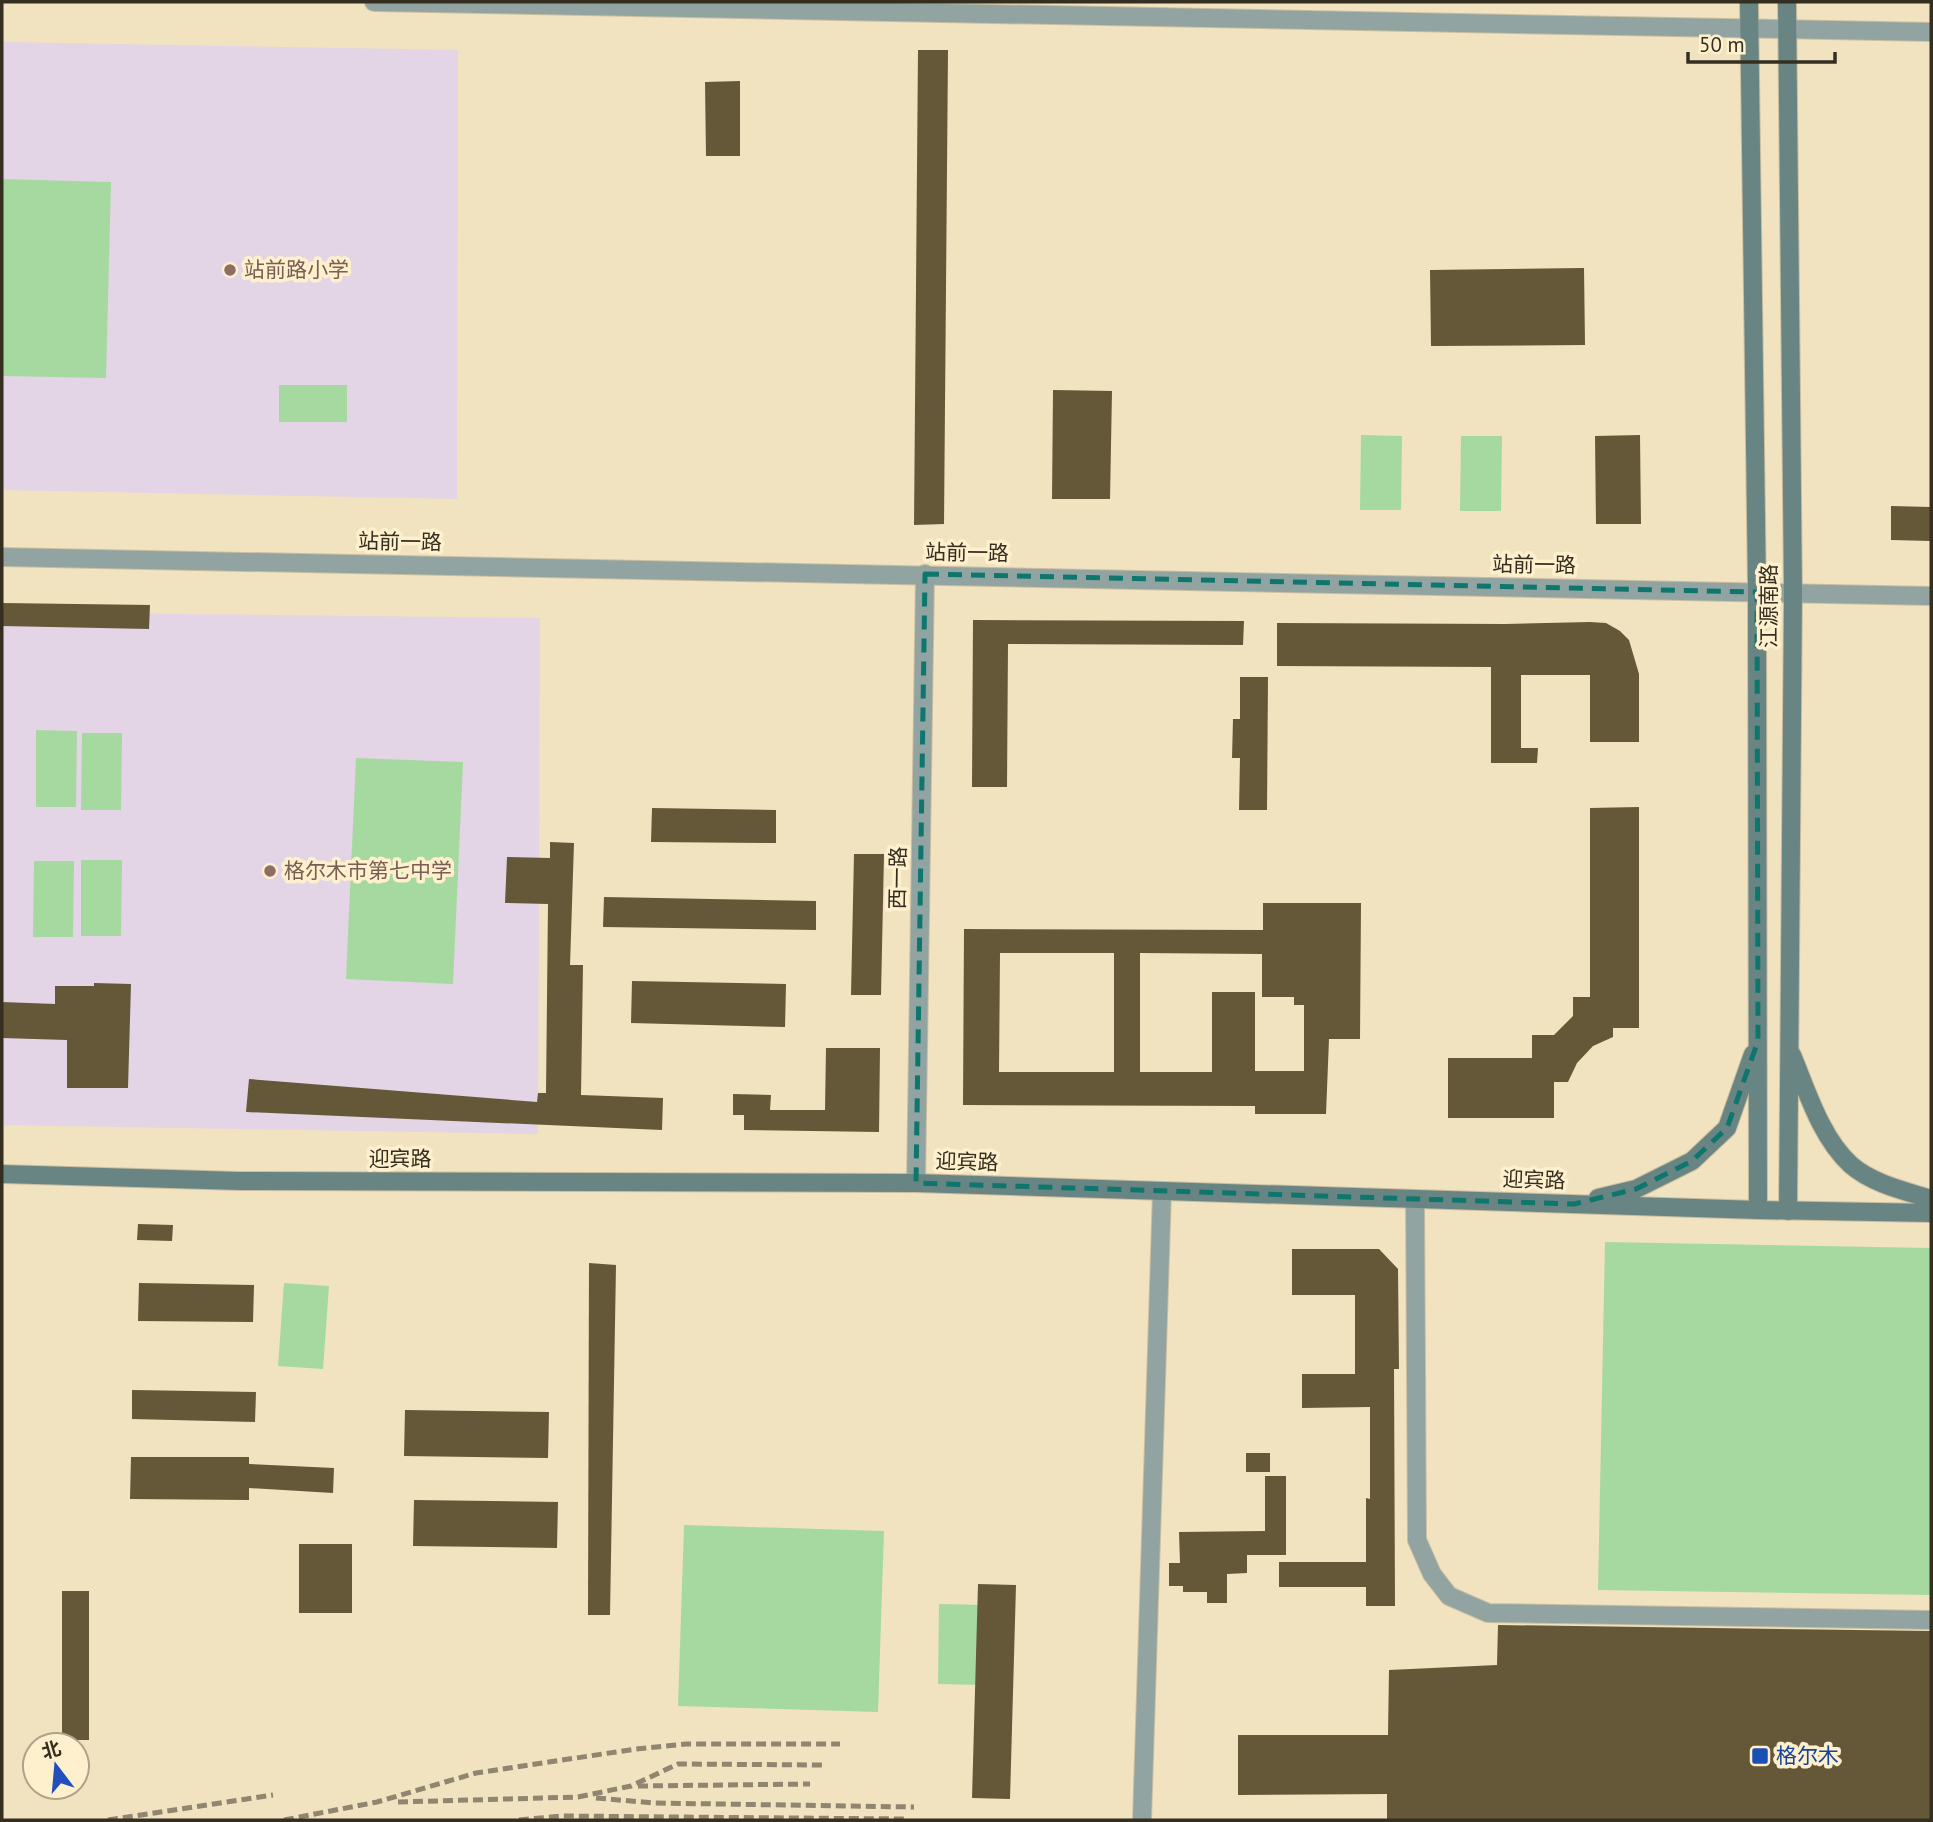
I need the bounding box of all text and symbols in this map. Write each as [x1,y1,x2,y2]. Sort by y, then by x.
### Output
scale bar [1688,21,1835,65]
text: 50 m [1699,31,1745,58]
place label: 站前路小学 [244,256,349,283]
marker: 站前路小学 [222,262,238,278]
street label: 站前一路 [358,527,442,556]
street label: 站前一路 [925,538,1009,567]
street label: 站前一路 [1492,550,1576,579]
street label: 江源南路 [1755,564,1782,648]
street label: 西一路 [883,846,912,910]
place label: 格尔木市第七中学 [284,857,452,884]
marker: 格尔木市第七中学 [262,863,278,879]
street label: 迎宾路 [369,1145,432,1172]
street label: 迎宾路 [935,1147,999,1176]
street label: 迎宾路 [1502,1165,1566,1194]
north arrow [21,1731,91,1801]
text: 北 [39,1736,64,1764]
place label: 格尔木 [1776,1742,1839,1769]
marker: 格尔木 [1750,1746,1770,1766]

